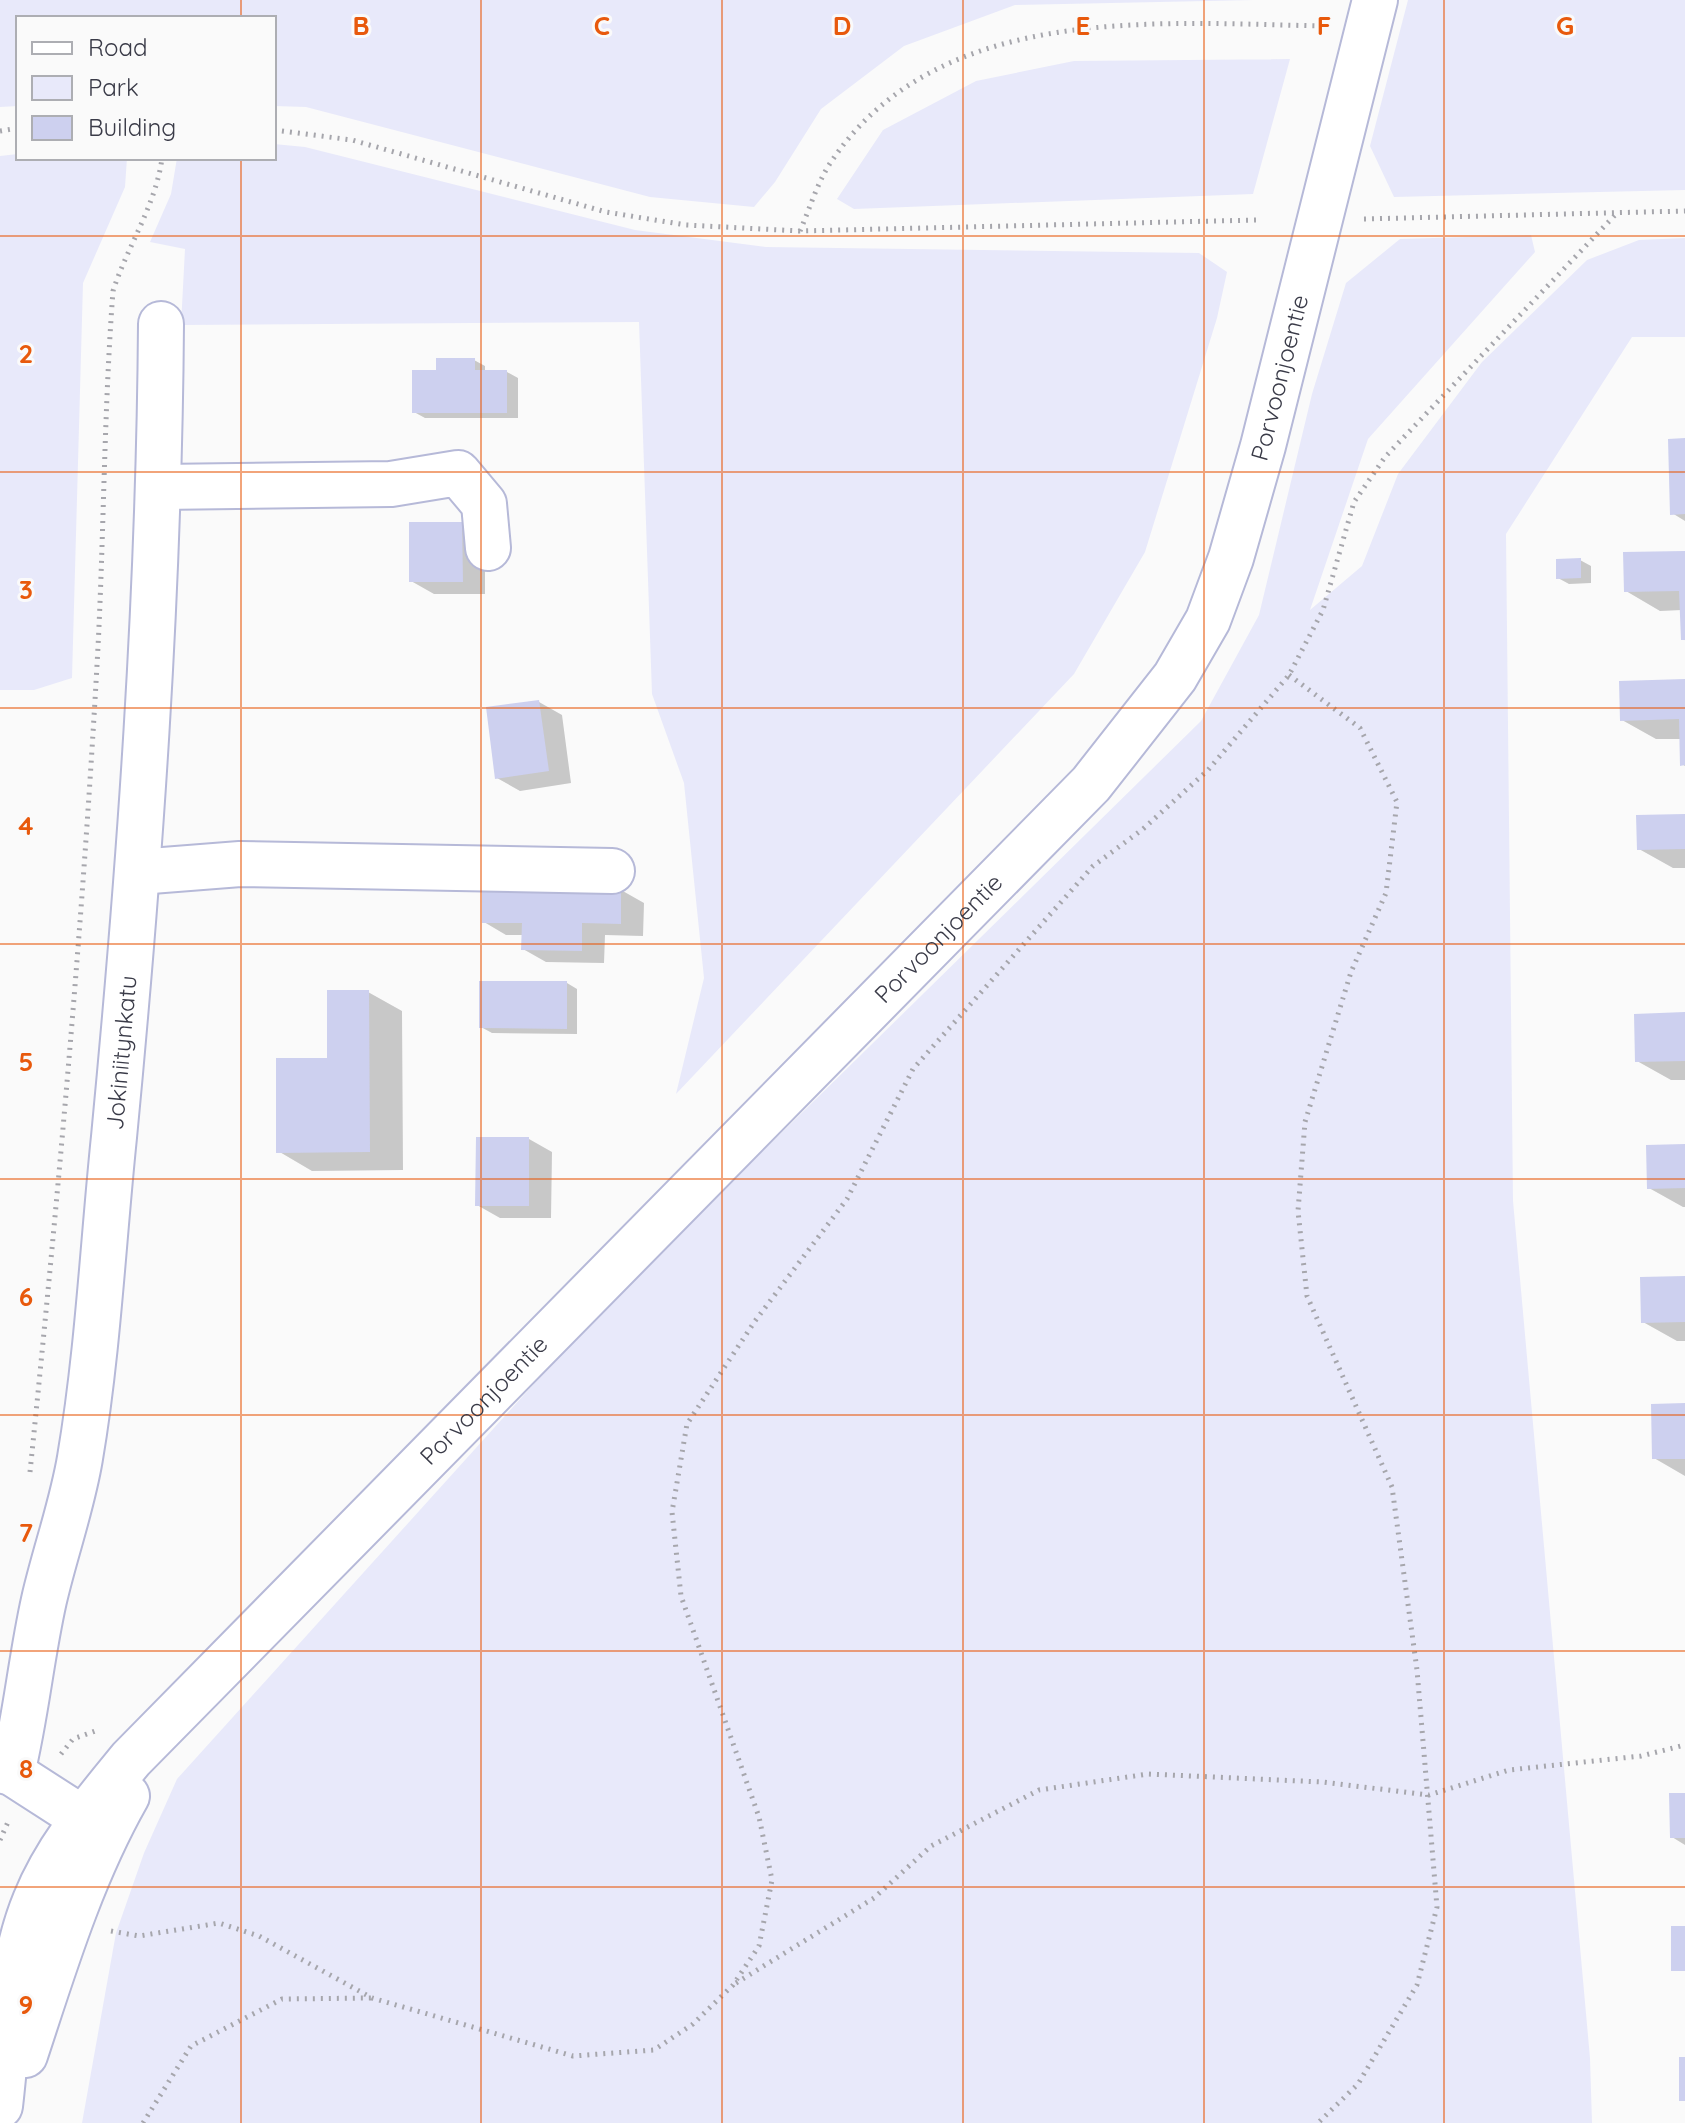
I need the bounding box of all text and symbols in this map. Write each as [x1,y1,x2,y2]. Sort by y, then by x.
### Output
text: B [352,9,370,42]
text: C [594,9,610,42]
text: D [833,9,851,42]
text: E [1076,9,1090,42]
text: F [1317,9,1331,42]
text: G [1556,9,1574,42]
legend [16,16,276,160]
text: Road [88,32,148,62]
text: Park [88,72,139,102]
text: Building [88,112,176,142]
street label: Porvoonjoentie [1244,292,1314,464]
text: 2 [19,337,33,370]
text: 3 [19,573,33,606]
text: 4 [18,809,34,842]
street label: Porvoonjoentie [868,867,1008,1009]
street label: Jokiniitynkatu [99,974,143,1131]
text: 5 [19,1045,33,1078]
text: 6 [19,1280,33,1313]
street label: Porvoonjoentie [413,1329,554,1471]
text: 7 [19,1516,33,1549]
text: 8 [19,1752,33,1785]
text: 9 [19,1988,33,2021]

